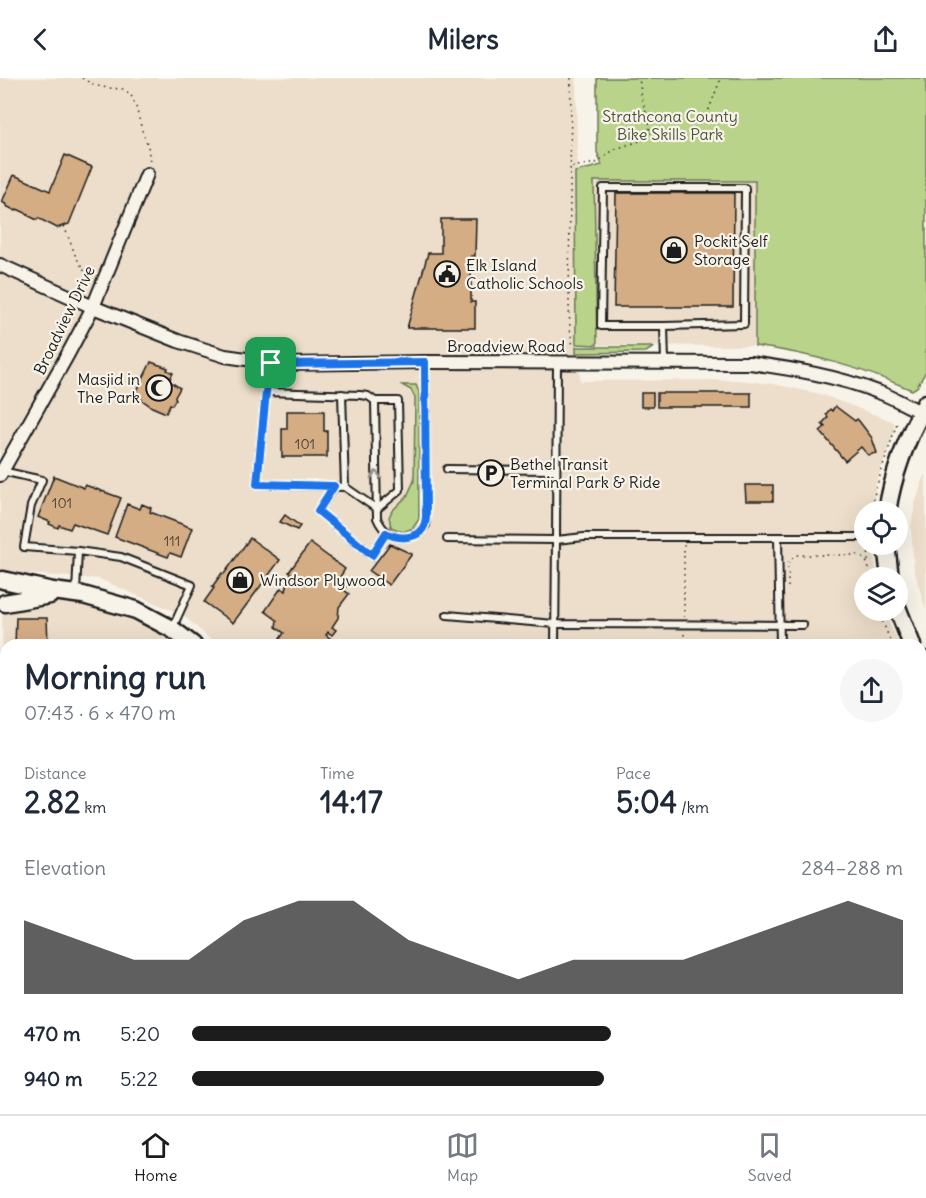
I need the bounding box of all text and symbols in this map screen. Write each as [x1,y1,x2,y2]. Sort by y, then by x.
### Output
text: Milers [427,22,499,56]
icon: back [24,23,57,56]
icon: share [869,23,902,56]
park label: Strathcona County Bike Skills Park [602,106,738,144]
place label: Pockit Self Storage [694,231,768,269]
shop icon: Pockit Self Storage [659,235,689,265]
place label: Elk Island Catholic Schools [466,255,583,293]
public building icon: Elk Island Catholic Schools [432,259,462,289]
street label: Broadview Drive [29,262,99,378]
street label: Broadview Road [447,336,565,356]
pin [245,337,296,388]
icon: arrive [254,346,287,379]
place label: Masjid in The Park [77,369,140,407]
mosque icon: Masjid in The Park [144,373,174,403]
house number: 101 [295,435,315,453]
place label: Bethel Transit Terminal Park & Ride [510,454,660,492]
parking icon: Bethel Transit Terminal Park & Ride [476,458,506,488]
one-way arrow [370,471,382,480]
house number: 101 [52,494,72,512]
map controls [854,501,908,621]
button: locate [854,501,908,555]
house number: 111 [164,532,180,550]
shop icon: Windsor Plywood [225,565,255,595]
button: layers [854,567,908,621]
place label: Windsor Plywood [260,570,386,590]
text: Morning run [24,656,206,698]
button: share [840,659,903,722]
text: 07:43 · 6 × 470 m [24,700,176,725]
text: Distance [24,763,86,783]
text: Time [320,763,355,783]
text: Pace [616,763,651,783]
text: 2.82 [24,783,80,821]
text: 14:17 [320,783,383,821]
text: 5:04 [616,783,677,821]
text: km [80,797,106,817]
text: /km [677,797,709,817]
text: Elevation [24,855,106,880]
text: 284–288 m [801,855,903,880]
text: 470 m [24,1021,81,1046]
text: 5:20 [120,1021,160,1046]
text: 940 m [24,1066,83,1091]
text: 5:22 [120,1066,158,1091]
tab: Home [134,1129,177,1185]
tab: Map [446,1129,479,1185]
tab: Saved [748,1129,792,1185]

